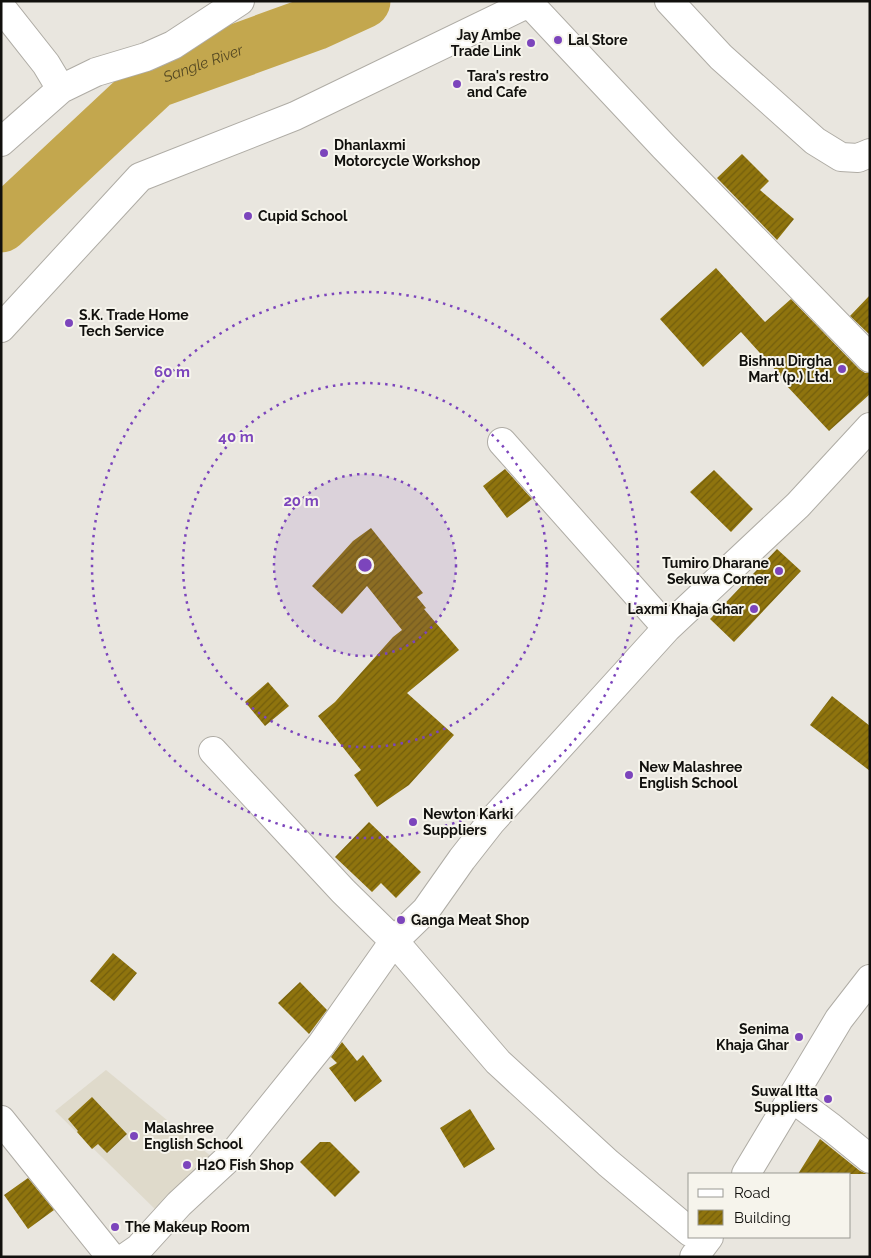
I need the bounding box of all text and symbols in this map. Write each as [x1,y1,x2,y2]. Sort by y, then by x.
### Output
place label: Jay Ambe Trade Link [451,27,522,59]
place label: Lal Store [568,32,628,48]
marker: Lal Store [552,34,564,46]
marker: Jay Ambe Trade Link [525,37,537,49]
water label: Sangle River [160,41,246,87]
place label: Tara's restro and Cafe [467,68,549,100]
marker: Tara's restro and Cafe [451,78,463,90]
place label: Dhanlaxmi Motorcycle Workshop [334,137,481,169]
marker: Dhanlaxmi Motorcycle Workshop [318,147,330,159]
place label: Cupid School [258,208,348,224]
marker: Cupid School [242,210,254,222]
place label: S.K. Trade Home Tech Service [79,307,189,339]
marker: S.K. Trade Home Tech Service [63,317,75,329]
place label: Bishnu Dirgha Mart (p.) Ltd. [739,353,832,385]
text: 60 m [154,363,190,381]
marker: Bishnu Dirgha Mart (p.) Ltd. [836,363,848,375]
text: 40 m [218,428,254,446]
text: 20 m [283,492,319,510]
place label: Tumiro Dharane Sekuwa Corner [662,555,770,587]
centre of rings [356,556,374,574]
marker: Tumiro Dharane Sekuwa Corner [773,565,785,577]
place label: Laxmi Khaja Ghar [627,601,745,617]
marker: Laxmi Khaja Ghar [748,603,760,615]
place label: New Malashree English School [639,759,743,791]
marker: New Malashree English School [623,769,635,781]
place label: Newton Karki Suppliers [423,806,513,838]
marker: Newton Karki Suppliers [407,816,419,828]
place label: Ganga Meat Shop [411,912,529,928]
marker: Ganga Meat Shop [395,914,407,926]
place label: Senima Khaja Ghar [716,1021,790,1053]
marker: Senima Khaja Ghar [793,1031,805,1043]
place label: Suwal Itta Suppliers [751,1083,818,1115]
marker: Suwal Itta Suppliers [822,1093,834,1105]
place label: Malashree English School [144,1120,243,1152]
marker: Malashree English School [128,1130,140,1142]
place label: H2O Fish Shop [197,1157,294,1173]
marker: H2O Fish Shop [181,1159,193,1171]
legend [688,1173,851,1238]
text: Road [734,1184,770,1202]
text: Building [734,1209,791,1227]
place label: The Makeup Room [125,1219,250,1235]
marker: The Makeup Room [109,1221,121,1233]

